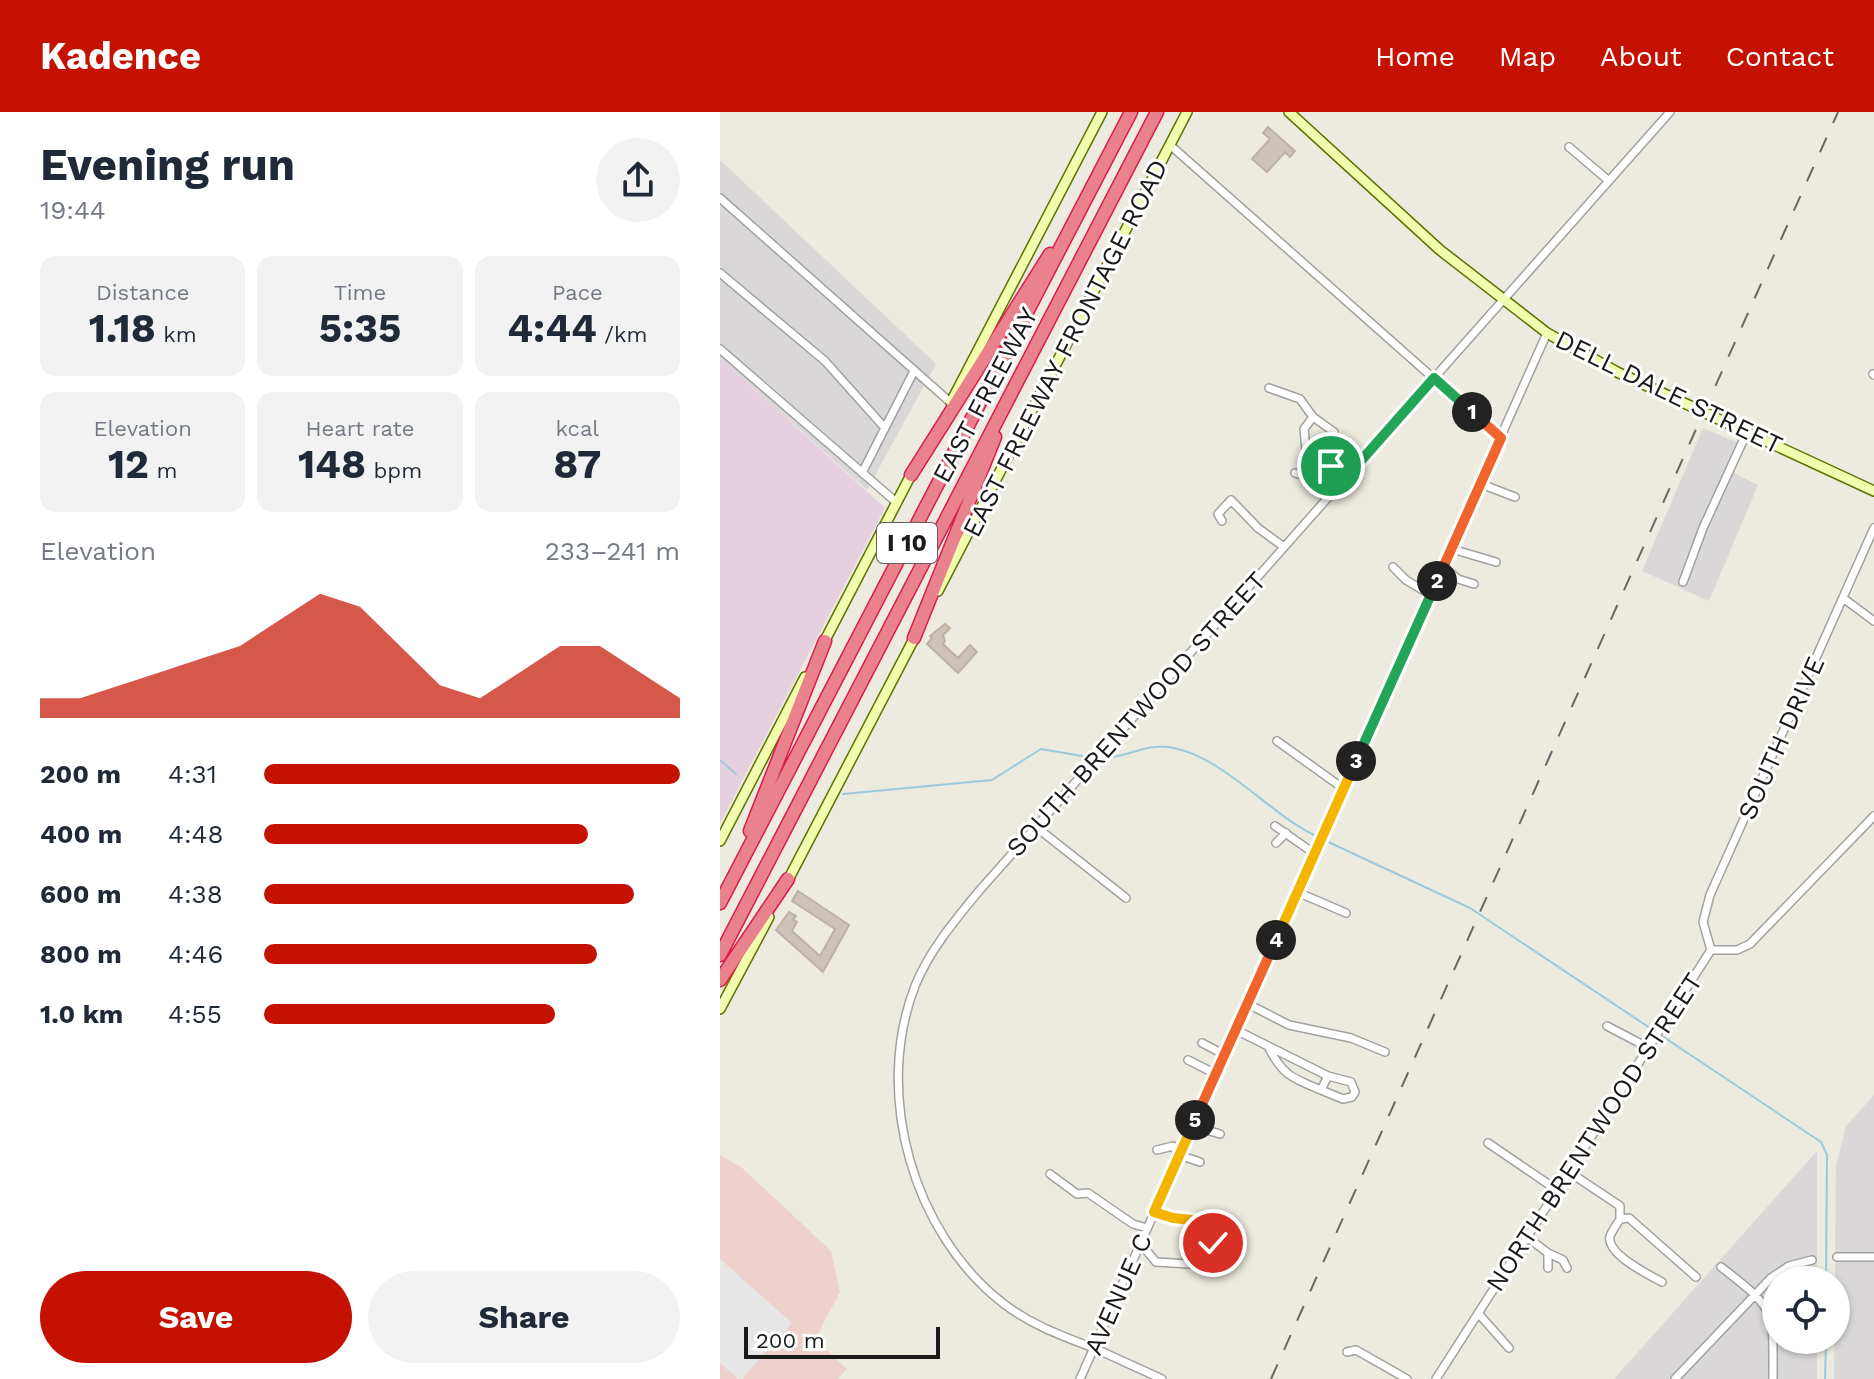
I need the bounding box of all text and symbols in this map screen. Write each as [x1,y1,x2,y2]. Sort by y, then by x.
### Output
text: Kadence [40,34,201,78]
text: Home [1375,40,1455,73]
text: Map [1499,40,1556,73]
text: About [1600,40,1682,73]
text: Contact [1726,40,1834,73]
button: share [596,138,680,222]
text: Evening run [40,139,295,191]
street label: EAST FREEWAY FRONTAGE ROAD [956,153,1174,543]
text: 19:44 [40,195,106,225]
text: Distance [96,280,189,305]
text: Time [334,280,386,305]
text: Pace [552,280,603,305]
street label: EAST FREEWAY [926,302,1044,488]
text: 1.18 [89,305,156,352]
text: 5:35 [319,305,401,352]
text: 4:44 [507,305,597,352]
text: km [156,322,197,347]
text: /km [597,322,647,347]
street label: DELL DALE STREET [1551,324,1787,460]
pin: 1 [1452,392,1492,432]
text: 1 [1467,399,1477,424]
text: Elevation [94,416,192,441]
text: Heart rate [306,416,414,441]
text: kcal [556,416,599,441]
pin [1297,432,1365,500]
text: 12 [108,441,149,488]
text: 148 [298,441,366,488]
text: 87 [553,441,601,488]
icon: arrive [1309,444,1353,488]
text: m [149,458,177,483]
text: bpm [366,458,422,483]
road number: I 10 [877,523,937,563]
text: Elevation [40,536,156,566]
text: 233–241 m [545,536,680,566]
pin: 2 [1417,561,1457,601]
street label: SOUTH BRENTWOOD STREET [1000,565,1272,863]
text: 2 [1430,568,1444,593]
street label: SOUTH DRIVE [1732,652,1830,824]
pin: 3 [1336,741,1376,781]
text: 3 [1349,748,1363,773]
text: 200 m [40,759,121,789]
text: 4:31 [168,759,217,789]
text: 400 m [40,819,122,849]
text: 4:48 [168,819,223,849]
text: 600 m [40,879,121,909]
text: 4:38 [168,879,223,909]
pin: 4 [1256,920,1296,960]
text: 4 [1269,927,1283,952]
text: 800 m [40,939,122,969]
text: 4:46 [168,939,223,969]
street label: NORTH BRENTWOOD STREET [1480,967,1708,1297]
text: 1.0 km [40,999,123,1029]
text: 4:55 [168,999,222,1029]
pin: 5 [1175,1100,1215,1140]
text: 5 [1189,1107,1201,1132]
pin [1179,1209,1247,1277]
icon: check [1191,1221,1235,1265]
street label: AVENUE C [1078,1229,1158,1359]
map controls [1762,1266,1850,1354]
button: locate [1762,1266,1850,1354]
button: Save [40,1271,352,1363]
button: Share [368,1271,680,1363]
scale bar [744,1323,940,1359]
text: 200 m [756,1328,825,1353]

